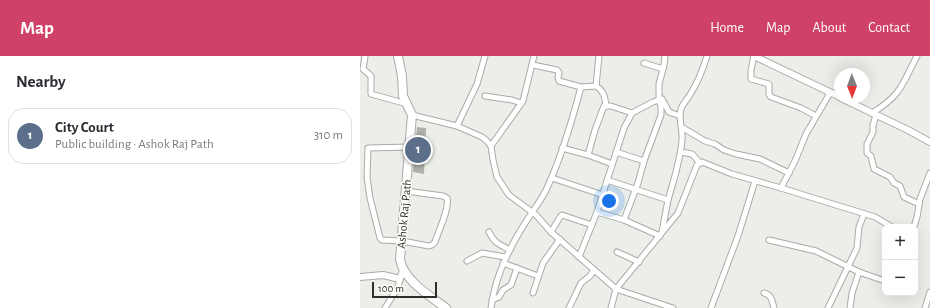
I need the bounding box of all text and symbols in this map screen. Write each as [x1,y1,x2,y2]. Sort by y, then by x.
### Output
text: Map [20,19,54,38]
text: Home [710,21,744,35]
text: Map [766,21,790,35]
text: About [812,21,846,35]
text: Contact [868,21,910,35]
north arrow [834,68,870,104]
text: Nearby [16,73,66,90]
text: City Court [55,120,114,135]
text: 1 [28,129,32,142]
text: 310 m [314,129,343,142]
pin: 1 [405,135,431,165]
text: Public building · Ashok Raj Path [55,138,214,151]
street label: Ashok Raj Path [395,179,414,249]
your location [599,191,619,211]
map controls [882,224,918,296]
button: + [882,224,918,260]
button: − [882,260,918,296]
scale bar [372,280,437,299]
text: 100 m [378,283,404,294]

